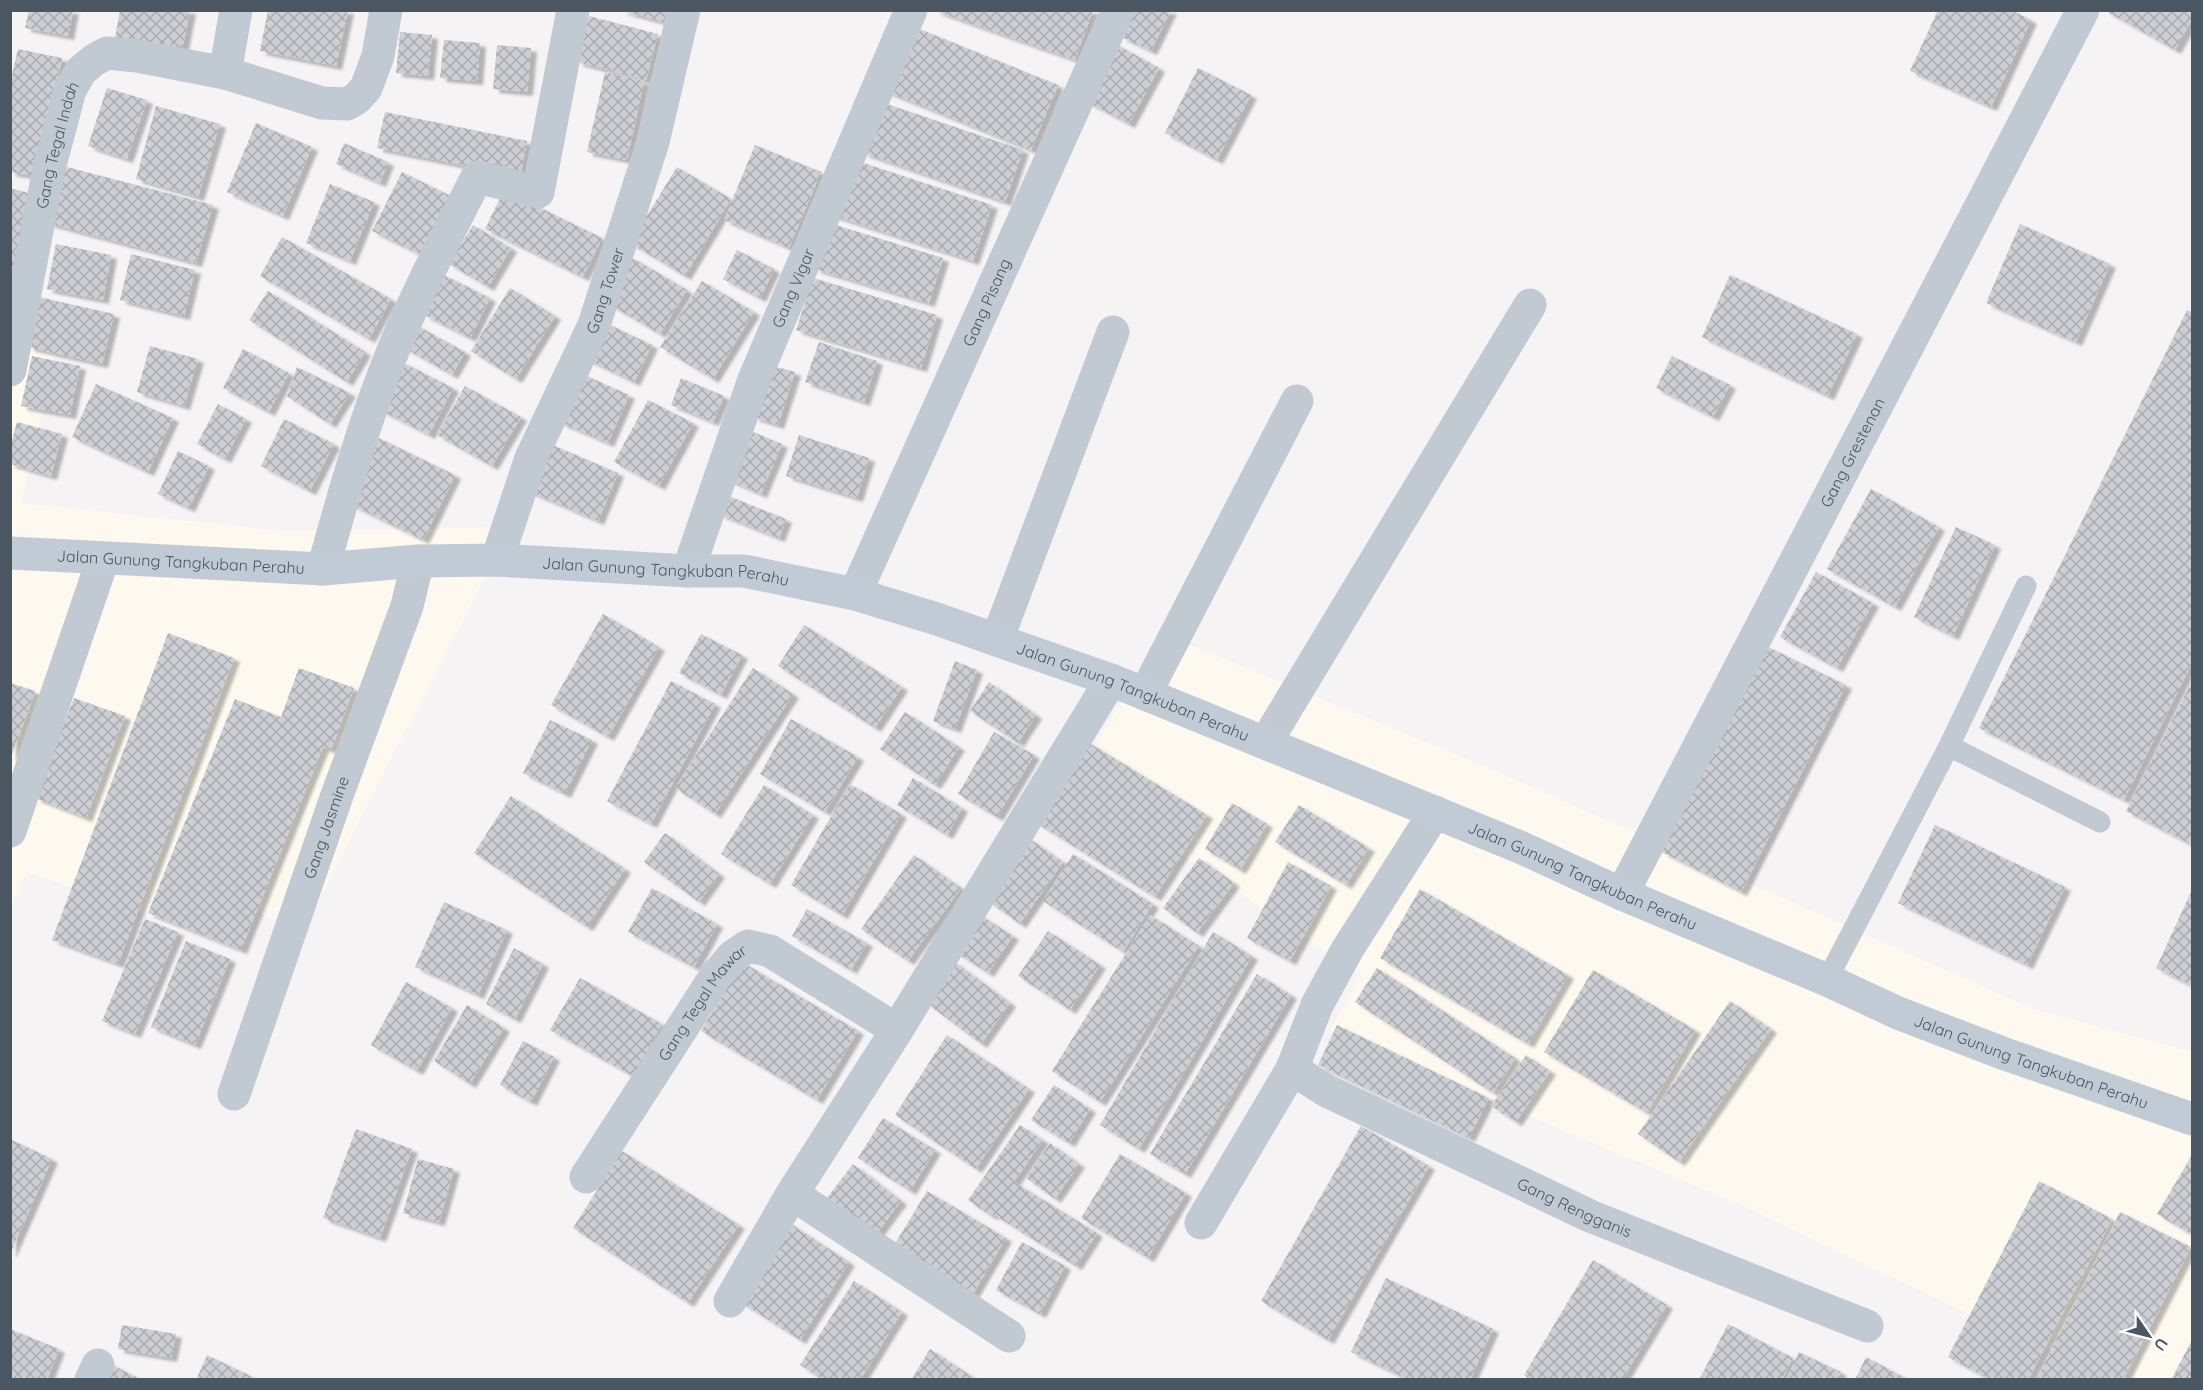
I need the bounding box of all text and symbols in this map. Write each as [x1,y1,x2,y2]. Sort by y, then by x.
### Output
street label: Gang Tegal Indah [32,77,83,210]
street label: Gang Tower [581,245,628,337]
street label: Gang Vigar [767,245,819,331]
street label: Gang Pisang [958,255,1015,349]
street label: Gang Grestenan [1815,394,1889,511]
street label: Jalan Gunung Tangkuban Perahu [56,545,305,578]
street label: Jalan Gunung Tangkuban Perahu [542,553,791,590]
street label: Jalan Gunung Tangkuban Perahu [1014,638,1252,745]
street label: Gang Jasmine [299,773,353,881]
street label: Jalan Gunung Tangkuban Perahu [1465,817,1700,934]
street label: Gang Tegal Mawar [654,940,750,1065]
street label: Jalan Gunung Tangkuban Perahu [1911,1010,2151,1113]
street label: Gang Rengganis [1514,1173,1635,1242]
north arrow [2119,1306,2179,1366]
text: U [2150,1334,2173,1355]

